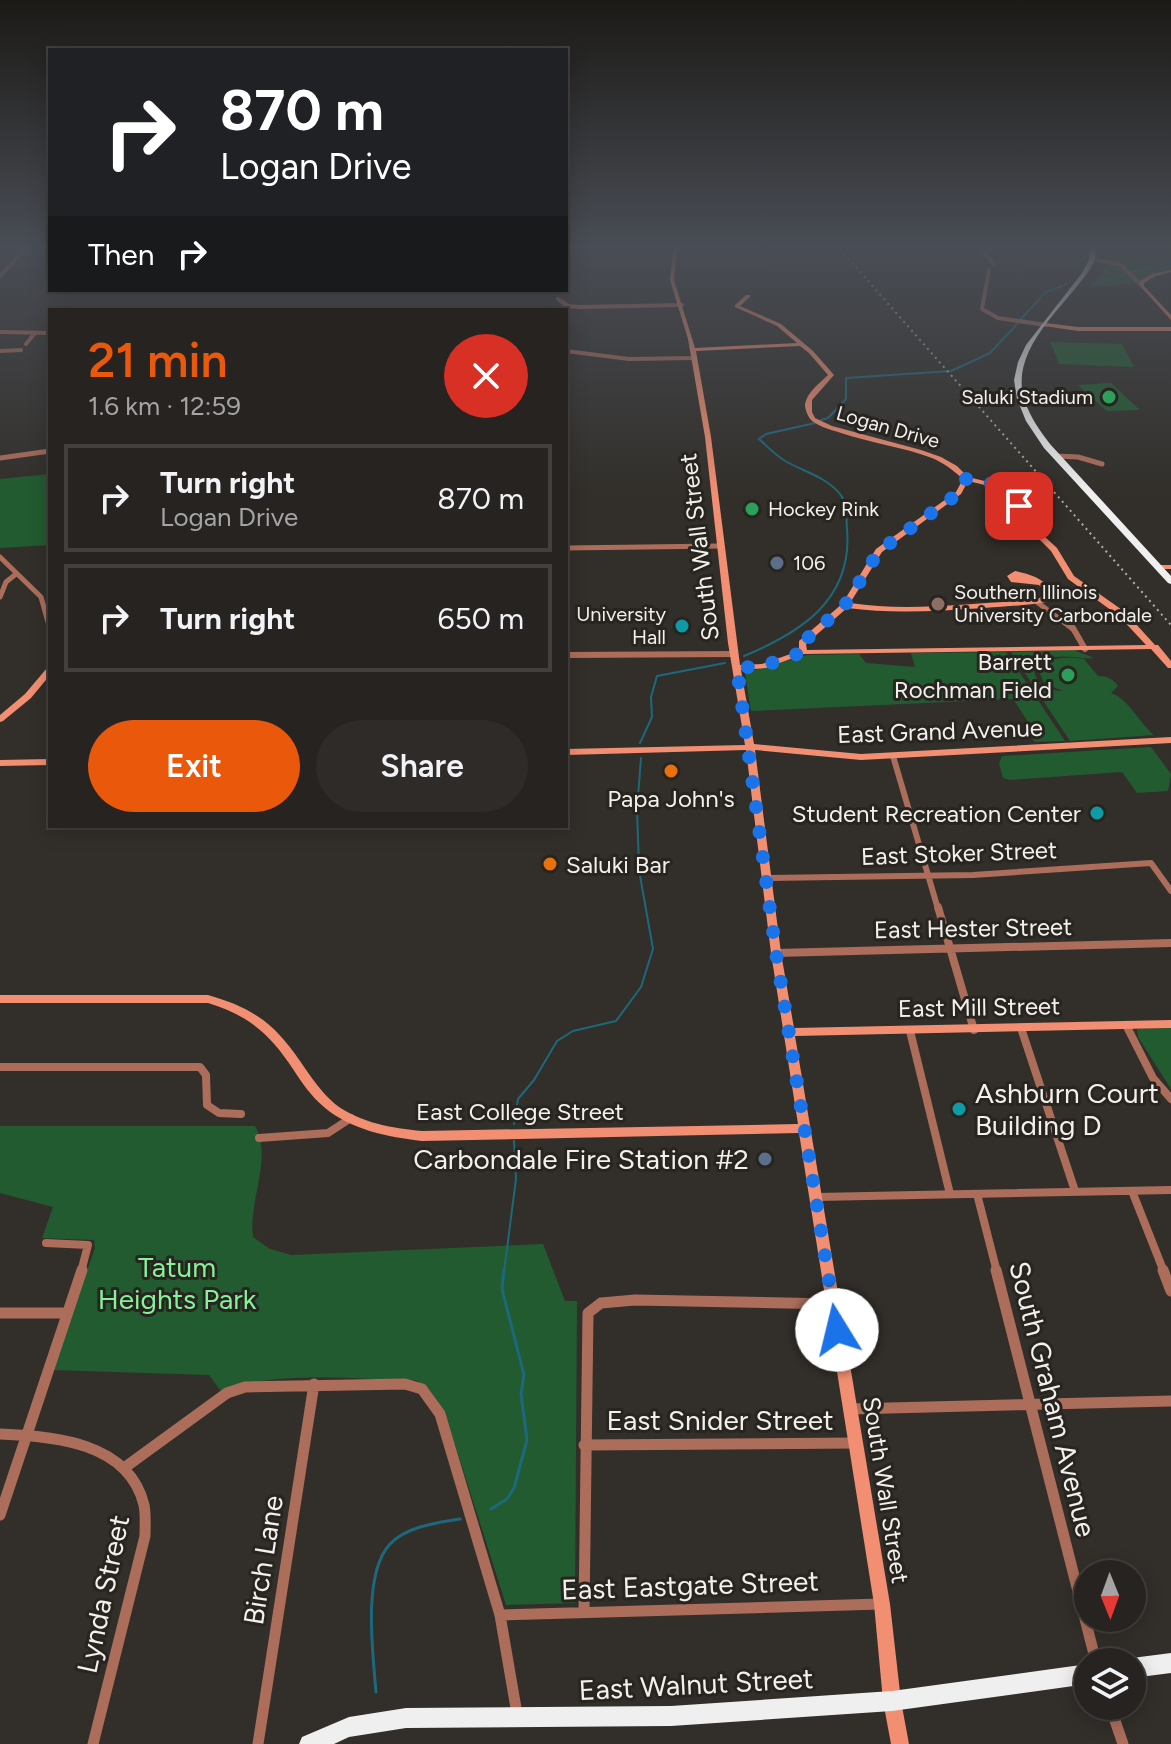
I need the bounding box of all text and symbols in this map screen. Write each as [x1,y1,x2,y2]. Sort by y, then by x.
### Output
text: 870 m [220,77,384,144]
icon: right [88,80,192,184]
text: Logan Drive [220,145,411,188]
icon: right [170,232,214,276]
text: Then [88,236,154,273]
text: 21 min [88,331,228,389]
button: close [444,334,528,418]
place label: Saluki Stadium [961,385,1093,409]
marker: Saluki Stadium [1100,388,1118,406]
text: 1.6 km · 12:59 [88,390,241,422]
street label: Logan Drive [834,401,942,453]
street label: South Wall Street [673,452,725,642]
text: Turn right [160,464,295,501]
pin [985,472,1053,540]
icon: right [92,476,136,520]
text: 870 m [437,480,524,517]
icon: arrive [997,484,1041,528]
place label: Hockey Rink [768,497,879,521]
marker: Hockey Rink [743,500,761,518]
text: Logan Drive [160,501,298,533]
place label: 106 [793,551,825,575]
marker: 106 [768,554,786,572]
place label: Southern Illinois University Carbondale [954,580,1152,627]
marker: Southern Illinois University Carbondale [929,595,947,613]
icon: right [92,596,136,640]
text: Turn right [160,600,295,637]
text: 650 m [438,600,524,637]
place label: University Hall [576,602,666,649]
marker: University Hall [673,617,691,635]
place label: Barrett Rochman Field [894,647,1052,704]
marker: Barrett Rochman Field [1059,666,1077,684]
street label: East Grand Avenue [837,713,1043,749]
button: Exit [88,720,300,812]
button: Share [316,720,528,812]
marker: Papa John's [662,762,680,780]
place label: Papa John's [607,784,735,813]
place label: Student Recreation Center [792,799,1081,828]
marker: Student Recreation Center [1088,804,1106,822]
street label: East Stoker Street [861,835,1057,871]
place label: Saluki Bar [566,850,670,879]
marker: Saluki Bar [541,855,559,873]
street label: East Hester Street [874,912,1072,944]
street label: East Mill Street [898,991,1060,1023]
place label: Ashburn Court Building D [975,1076,1159,1142]
street label: East College Street [416,1097,624,1126]
marker: Ashburn Court Building D [950,1100,968,1118]
place label: Carbondale Fire Station #2 [413,1142,749,1176]
marker: Carbondale Fire Station #2 [756,1150,774,1168]
park label: Tatum Heights Park [98,1250,257,1316]
street label: South Graham Avenue [1002,1258,1104,1540]
position arrow [795,1288,879,1372]
street label: South Wall Street [857,1395,915,1585]
street label: East Snider Street [606,1403,834,1437]
street label: Birch Lane [236,1493,290,1627]
street label: Lynda Street [70,1512,136,1676]
north arrow [1074,1560,1146,1632]
map controls [1074,1560,1146,1720]
street label: East Eastgate Street [561,1564,819,1606]
button: layers [1074,1648,1146,1720]
street label: East Walnut Street [578,1661,814,1707]

